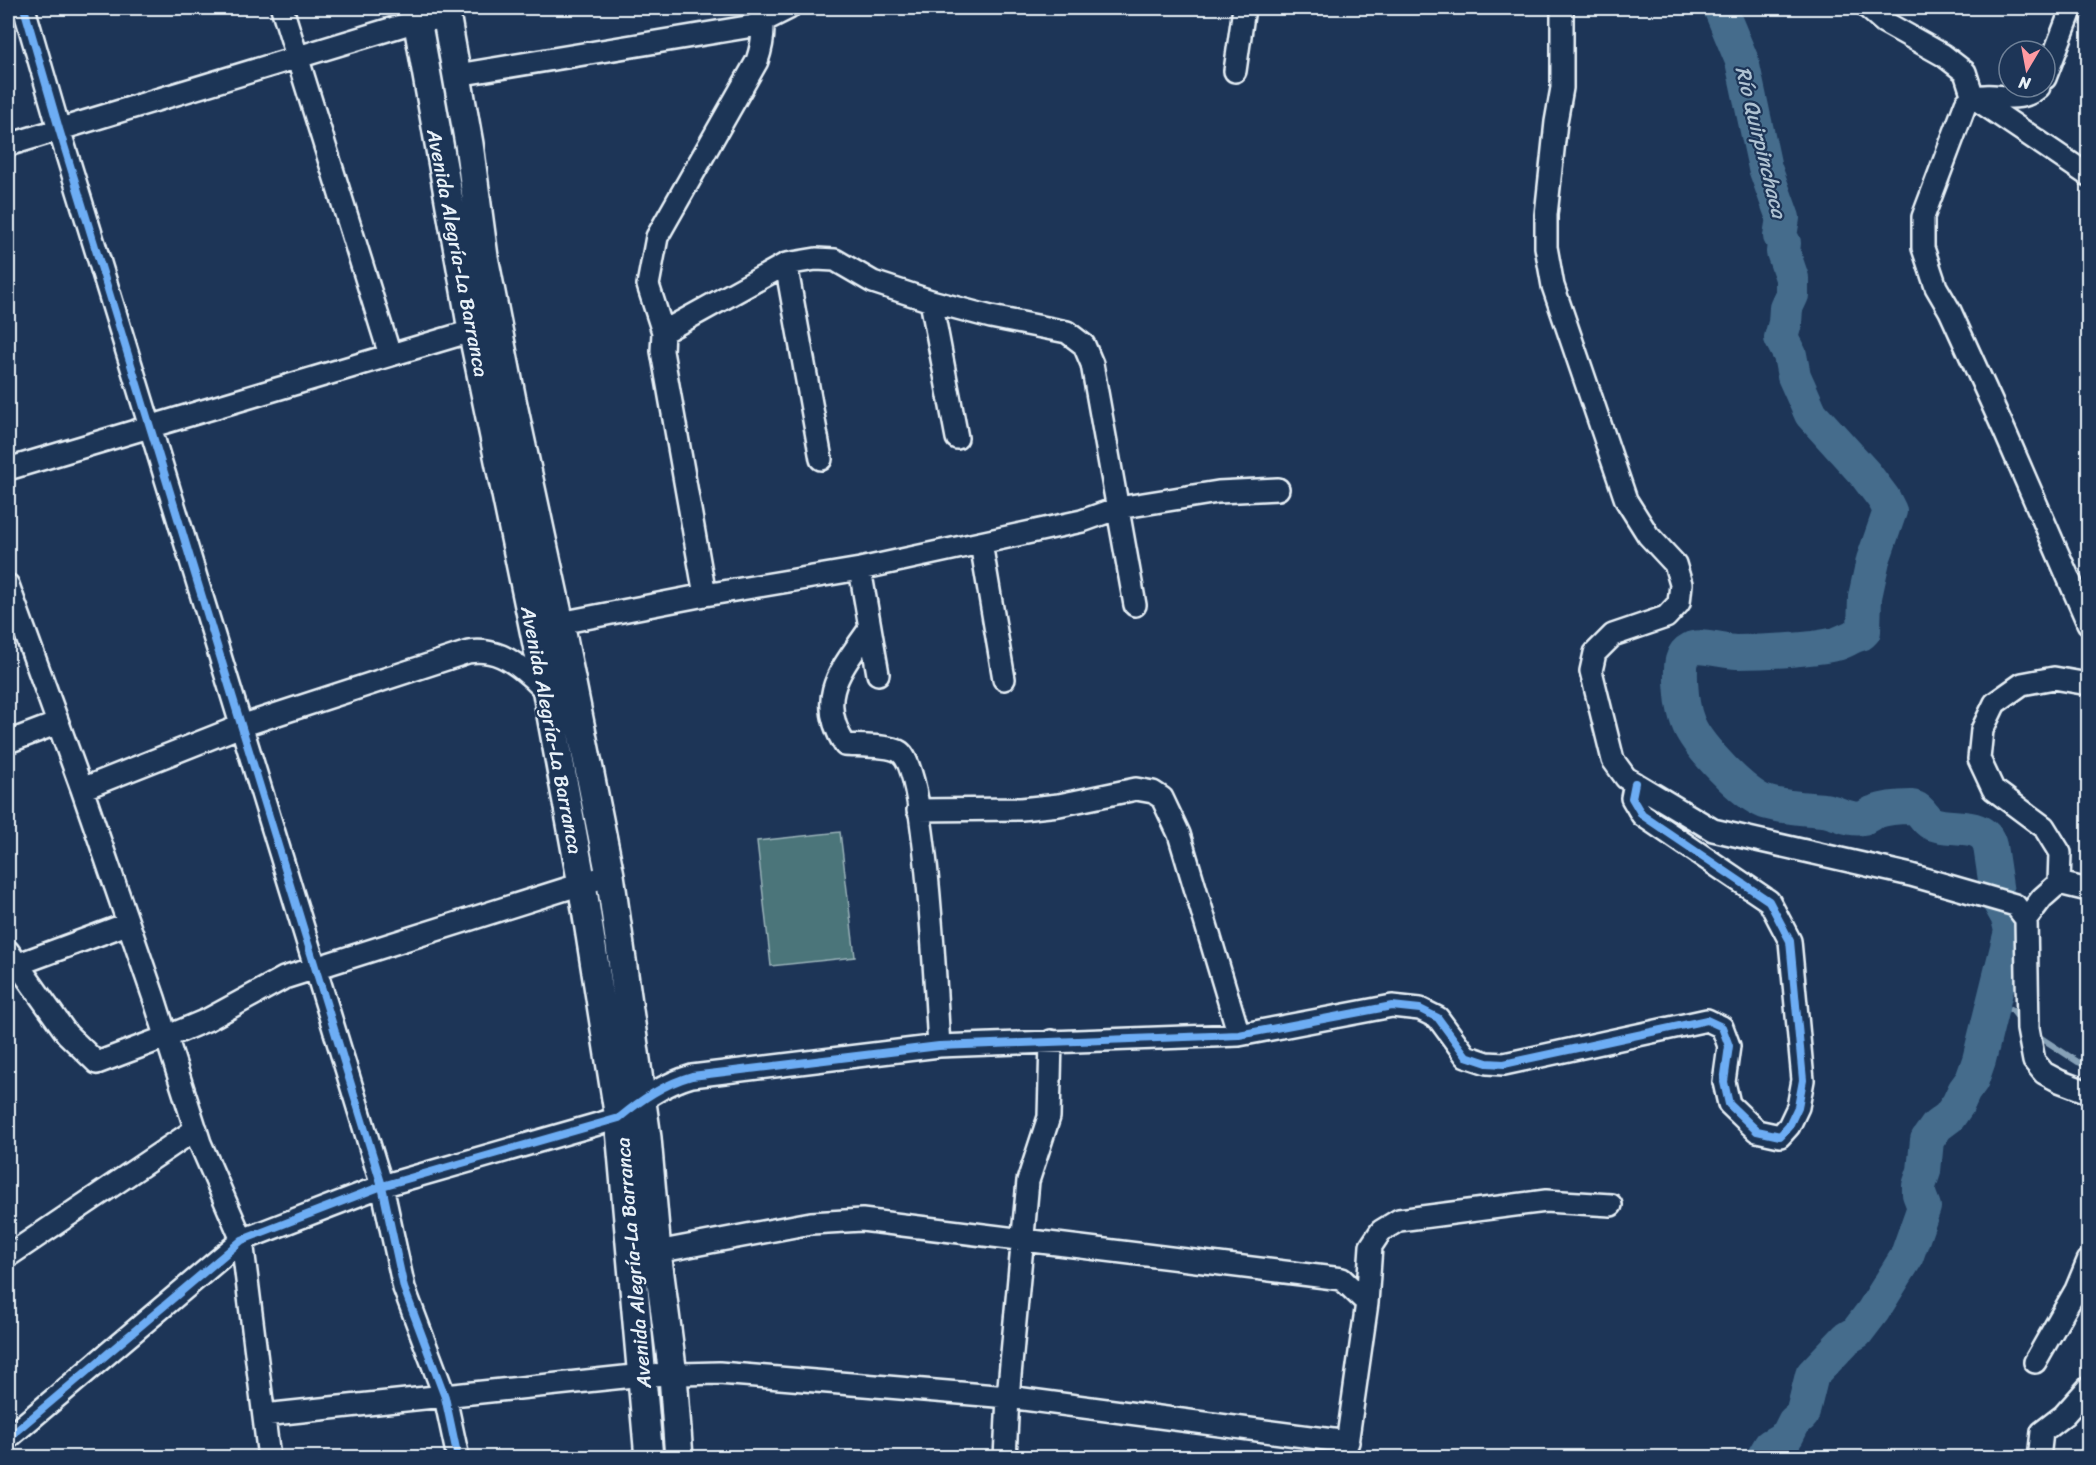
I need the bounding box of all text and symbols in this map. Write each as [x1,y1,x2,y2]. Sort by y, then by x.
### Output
north arrow [1997,39,2057,99]
water label: Río Quirpinchaca [1724,62,1799,224]
text: N [2016,68,2033,99]
street label: Avenida Alegría-La Barranca [416,125,499,380]
street label: Avenida Alegría-La Barranca [510,602,593,857]
street label: Avenida Alegría-La Barranca [605,1136,662,1391]

